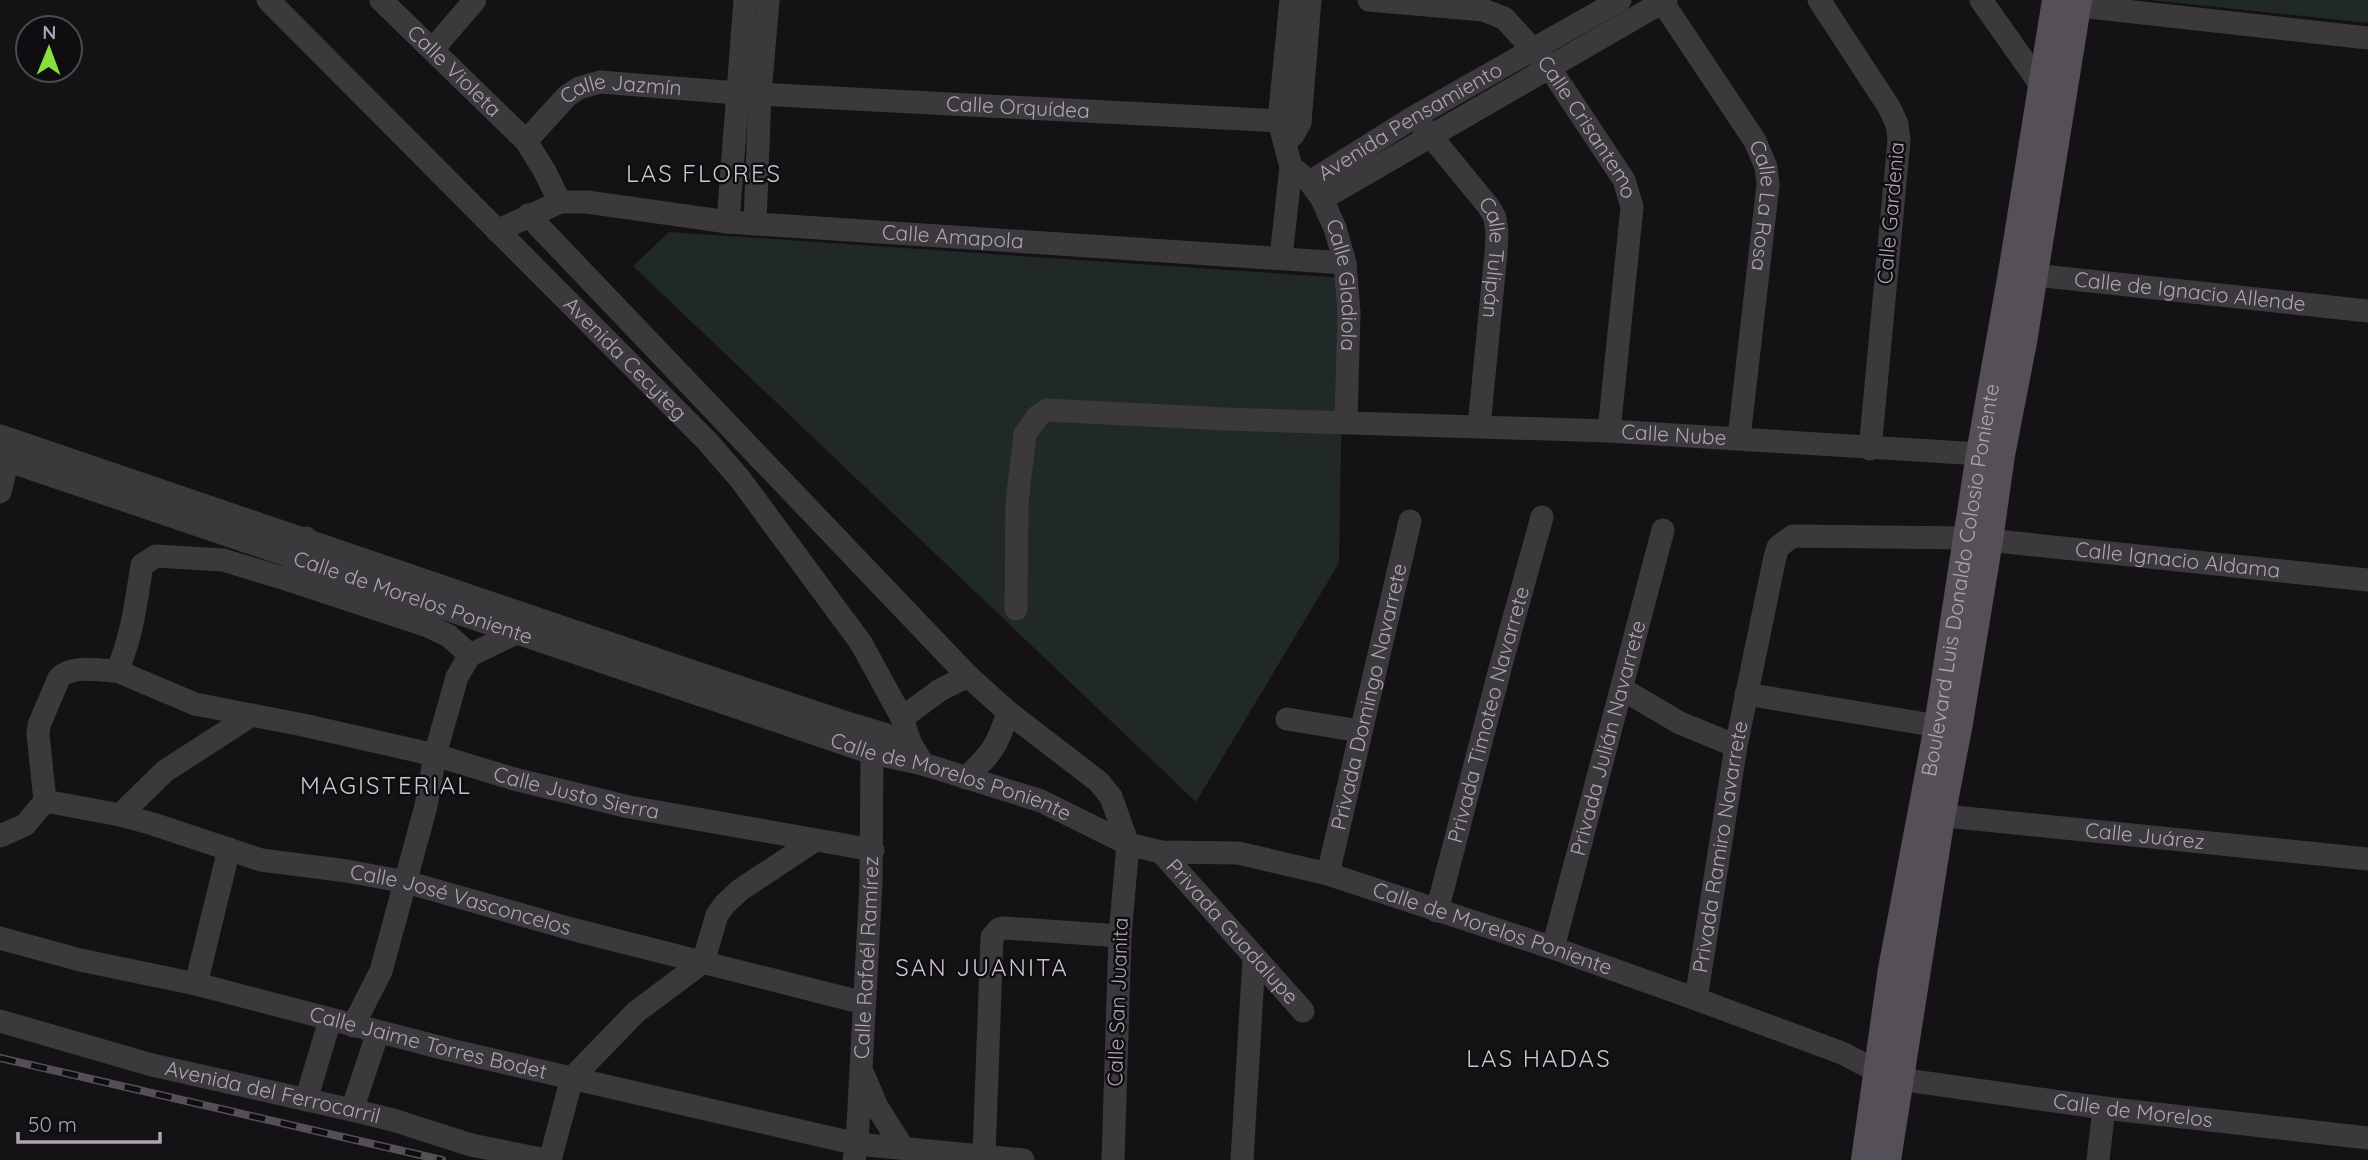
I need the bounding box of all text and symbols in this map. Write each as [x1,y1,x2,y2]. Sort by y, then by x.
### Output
north arrow [14,14,84,84]
street label: Calle Violeta [402,19,507,122]
text: N [42,20,56,44]
street label: Calle Crisantemo [1533,49,1643,201]
street label: Avenida Pensamiento [1313,56,1506,186]
street label: Calle Jazmín [554,67,683,109]
street label: Calle Orquídea [946,90,1091,123]
street label: Calle La Rosa [1744,136,1782,273]
street label: Calle Gardenia [1871,141,1909,285]
district label: LAS FLORES [626,158,782,188]
street label: Calle Tulipán [1474,191,1511,319]
street label: Calle Gladiola [1321,214,1363,351]
street label: Calle Amapola [881,218,1025,254]
street label: Calle de Ignacio Allende [2073,265,2307,316]
street label: Avenida Cecyteg [559,291,693,425]
street label: Boulevard Luis Donaldo Colosio Poniente [1915,381,2004,778]
street label: Calle Nube [1621,418,1727,450]
street label: Calle Ignacio Aldama [2074,535,2282,583]
street label: Calle de Morelos Poniente [290,544,536,649]
street label: Privada Domingo Navarrete [1325,561,1412,832]
street label: Privada Timoteo Navarrete [1441,583,1534,846]
street label: Privada Julián Navarrete [1564,617,1651,858]
street label: Privada Ramiro Navarrete [1686,718,1753,975]
street label: Calle de Morelos Poniente [827,726,1076,826]
street label: Calle Justo Sierra [491,760,662,824]
district label: MAGISTERIAL [300,770,472,800]
street label: Calle Juárez [2084,816,2206,854]
street label: Privada Guadalupe [1161,853,1305,1009]
street label: Calle Rafaél Ramírez [848,856,883,1060]
street label: Calle José Vasconcelos [348,858,574,940]
street label: Calle de Morelos Poniente [1370,876,1616,980]
street label: Calle San Juanita [1101,917,1133,1087]
district label: SAN JUANITA [895,952,1069,982]
street label: Calle Jaime Torres Bodet [307,1000,550,1084]
district label: LAS HADAS [1466,1043,1612,1073]
street label: Avenida del Ferrocarril [163,1054,383,1128]
street label: Calle de Morelos [2052,1087,2214,1132]
scale bar [18,1100,159,1144]
text: 50 m [28,1111,77,1137]

